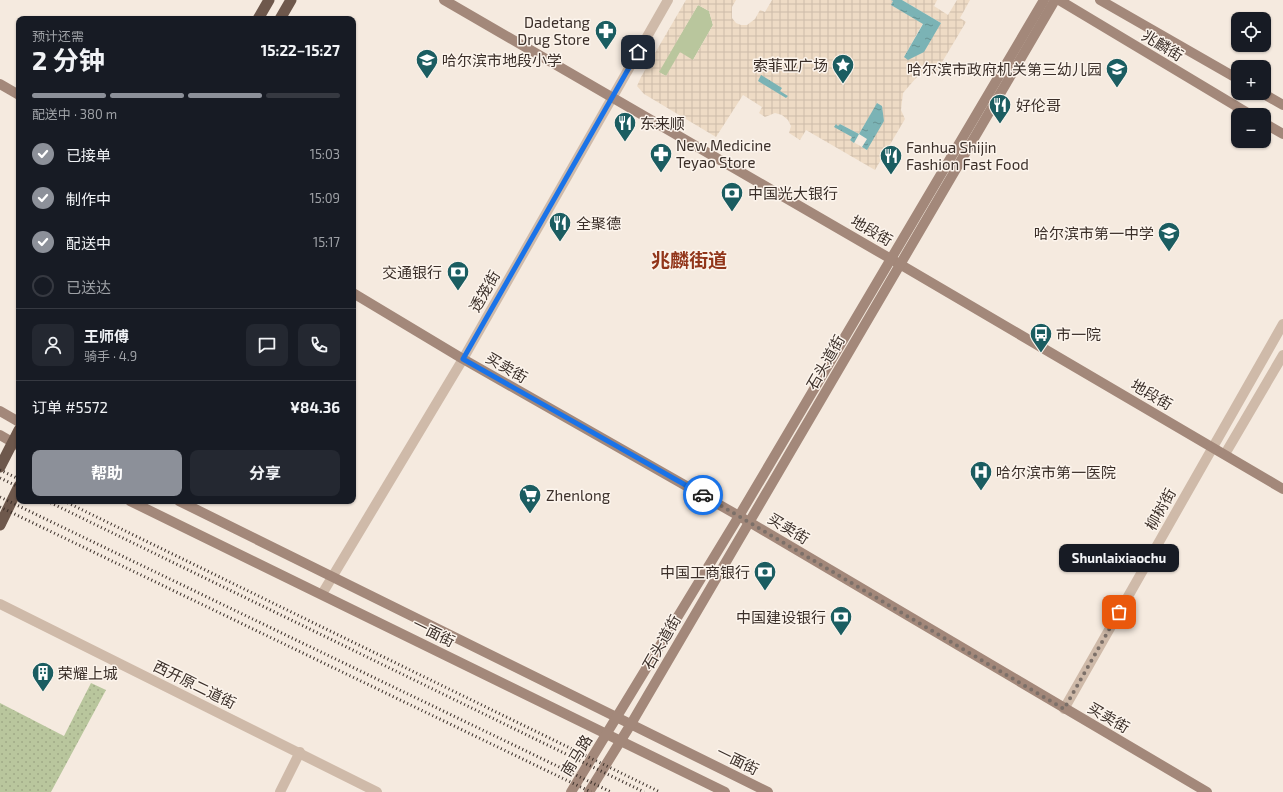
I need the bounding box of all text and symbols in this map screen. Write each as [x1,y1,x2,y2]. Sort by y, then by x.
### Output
map controls [1231,12,1271,148]
button: locate [1231,12,1271,52]
place label: Dadetang Drug Store [517,13,591,48]
pharmacy icon: Dadetang Drug Store [593,18,619,51]
street label: 兆麟街 [1139,26,1187,64]
text: 预计还需 [32,28,84,44]
pin [621,35,655,69]
text: 15:22–15:27 [261,41,340,59]
icon: home [627,41,649,63]
text: 2 分钟 [32,44,105,75]
school or university icon: 哈尔滨市地段小学 [414,47,440,80]
place label: 哈尔滨市地段小学 [442,51,562,69]
place icon: 索菲亚广场 [830,52,856,85]
place label: 索菲亚广场 [753,56,828,74]
school or university icon: 哈尔滨市政府机关第三幼儿园 [1104,56,1130,89]
place label: 哈尔滨市政府机关第三幼儿园 [907,60,1102,78]
button: + [1231,60,1271,100]
restaurant icon: 好伦哥 [987,92,1013,125]
place label: 好伦哥 [1016,96,1061,114]
text: 配送中 · 380 m [32,106,117,122]
button: − [1231,108,1271,148]
restaurant icon: 东来顺 [612,110,638,143]
place label: 东来顺 [640,114,685,132]
place label: New Medicine Teyao Store [676,136,771,171]
place label: Fanhua Shijin Fashion Fast Food [906,138,1029,173]
pharmacy icon: New Medicine Teyao Store [648,141,674,174]
icon: check [32,143,54,165]
restaurant icon: Fanhua Shijin Fashion Fast Food [878,143,904,176]
text: 已接单 [66,146,111,164]
text: 15:03 [310,146,340,162]
bank icon: 中国光大银行 [719,180,745,213]
place label: 中国光大银行 [748,184,838,202]
icon: check [32,187,54,209]
text: 制作中 [66,190,111,208]
text: 15:09 [310,190,340,206]
restaurant icon: 全聚德 [547,210,573,243]
street label: 地段街 [848,211,896,249]
place label: 全聚德 [576,214,621,232]
school or university icon: 哈尔滨市第一中学 [1156,220,1182,253]
place label: 哈尔滨市第一中学 [1034,224,1154,242]
icon: check [32,231,54,253]
text: 配送中 [66,234,111,252]
text: 15:17 [313,234,340,250]
district label: 兆麟街道 [651,248,727,271]
bank icon: 交通银行 [445,259,471,292]
place label: 交通银行 [382,263,442,281]
street label: 透笼街 [465,267,503,315]
text: 已送达 [66,278,111,296]
bus stop icon: 市一院 [1028,321,1054,354]
button: person [32,324,74,366]
button: chat [246,324,288,366]
button: phone [298,324,340,366]
place label: 市一院 [1056,325,1101,343]
text: 王师傅 [84,327,129,345]
street label: 石头道街 [802,332,848,392]
text: 骑手 · 4.9 [84,348,137,364]
street label: 买卖街 [483,348,531,386]
street label: 地段街 [1128,375,1176,413]
text: 订单 #5572 [32,398,108,416]
text: ¥84.36 [290,398,340,416]
button: 帮助 [32,450,182,496]
button: 分享 [190,450,340,496]
hospital icon: 哈尔滨市第一医院 [968,459,994,492]
place label: 哈尔滨市第一医院 [996,463,1116,481]
courier [683,475,723,515]
supermarket icon: Zhenlong [517,482,543,515]
icon: car [692,484,714,506]
street label: 柳树街 [1141,485,1179,533]
place label: Zhenlong [546,486,611,504]
street label: 买卖街 [765,509,813,547]
callout: Shunlaixiaochu [1059,544,1179,572]
text: Shunlaixiaochu [1072,550,1166,566]
bank icon: 中国工商银行 [752,559,778,592]
place label: 中国工商银行 [660,563,750,581]
pin [1102,595,1136,629]
icon: bag [1108,601,1130,623]
bank icon: 中国建设银行 [828,604,854,637]
place label: 中国建设银行 [736,608,826,626]
street label: 石头道街 [638,612,684,672]
street label: 一面街 [410,614,458,650]
street label: 西开原二道街 [151,656,239,712]
building icon: 荣耀上城 [30,660,56,693]
place label: 荣耀上城 [58,664,118,682]
street label: 买卖街 [1085,698,1133,736]
street label: 南马路 [557,731,595,779]
street label: 一面街 [714,742,762,778]

